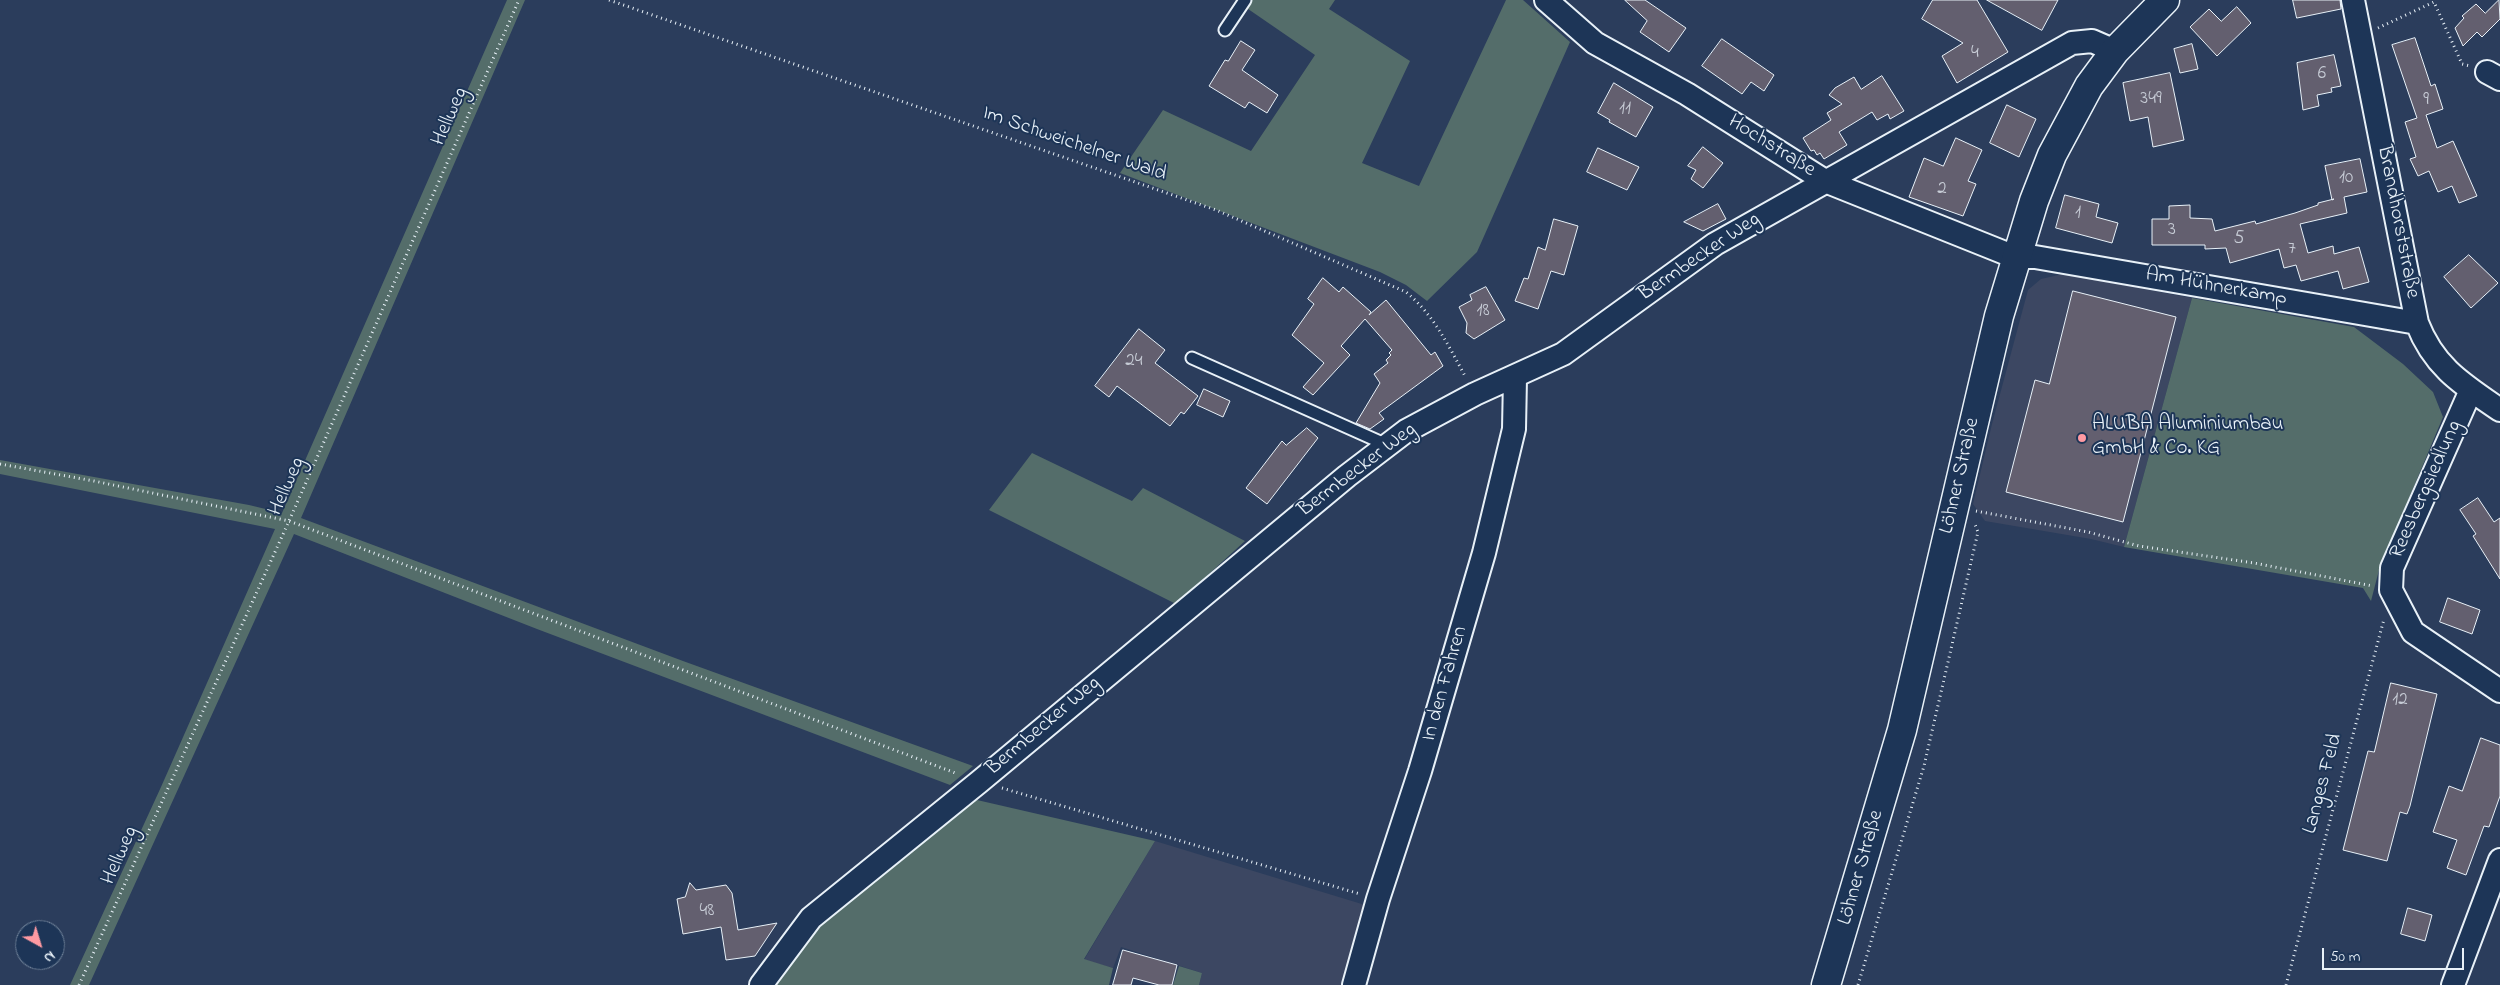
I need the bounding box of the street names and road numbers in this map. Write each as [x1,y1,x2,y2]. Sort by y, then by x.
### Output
street label: Hellweg [427,84,475,150]
street label: Im Schweichelner Wald [979,102,1169,188]
street label: Hochstraße [1723,110,1819,184]
street label: Brandhorststraße [2370,143,2424,301]
street label: Bermbecker Weg [1634,208,1766,308]
street label: Am Hühnerkamp [2143,263,2289,313]
street label: Löhner Straße [1935,416,1987,536]
street label: Reesbergsiedlung [2385,417,2469,563]
street label: Bermbecker Weg [1294,418,1422,524]
street label: Hellweg [264,454,312,520]
street label: In den Fahren [1418,624,1474,744]
street label: Bermbecker Weg [982,672,1106,782]
street label: Langes Feld [2299,731,2349,837]
street label: Löhner Straße [1834,808,1890,928]
street label: Hellweg [97,823,145,889]

